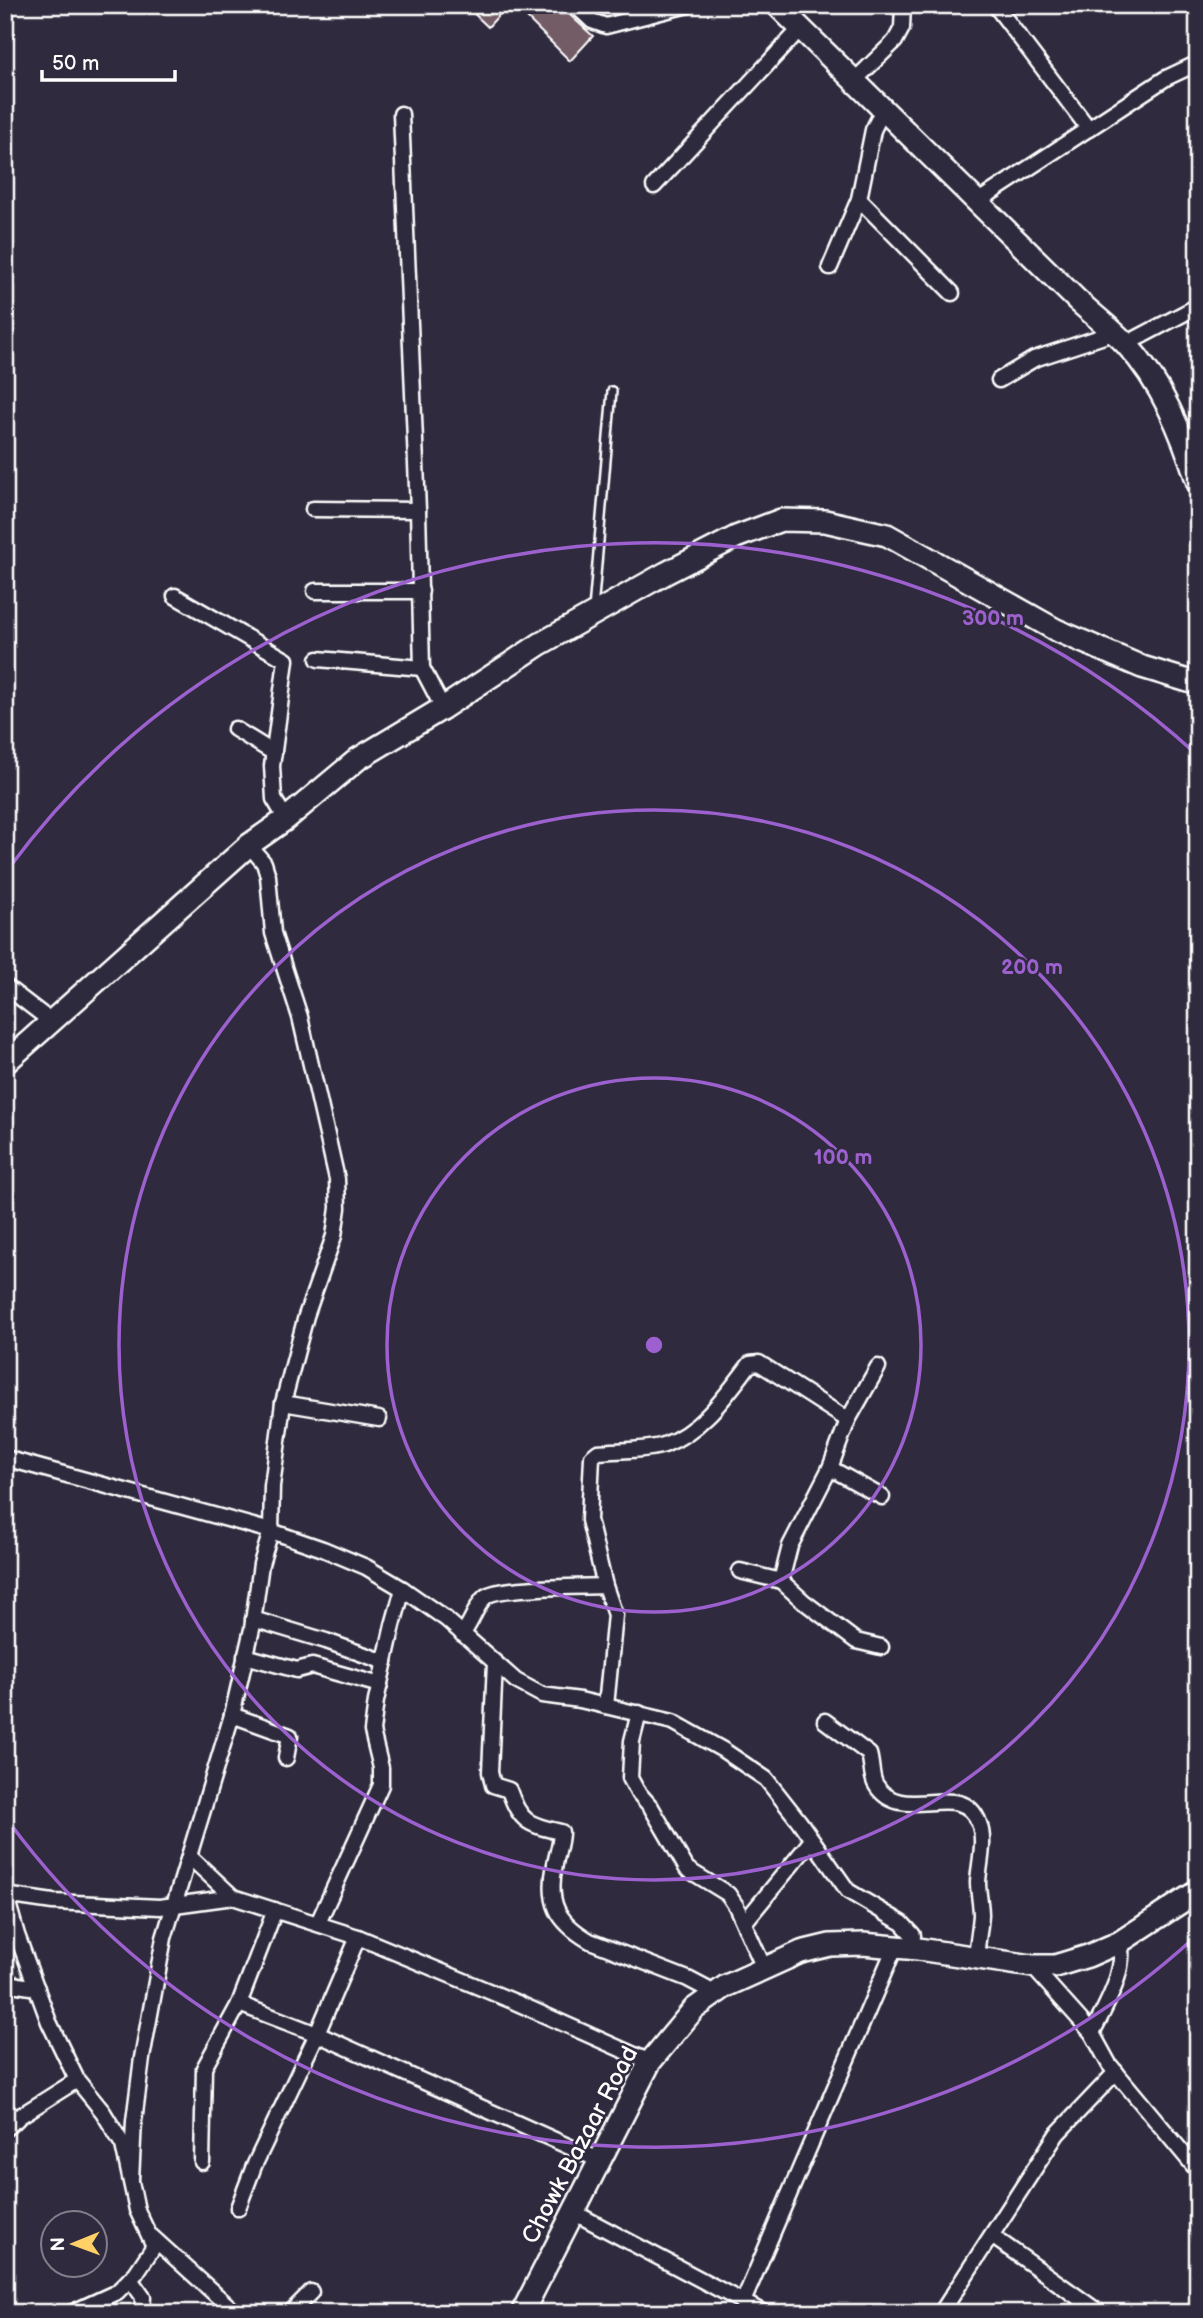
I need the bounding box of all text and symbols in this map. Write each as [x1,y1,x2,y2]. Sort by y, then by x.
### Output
scale bar [42,38,175,82]
text: 50 m [52,51,99,76]
text: 300 m [962,606,1024,631]
text: 200 m [1001,955,1063,980]
text: 100 m [814,1145,872,1170]
centre of rings [642,1333,666,1357]
street label: Chowk Bazaar Road [516,2041,644,2249]
north arrow [38,2210,108,2280]
text: N [47,2237,70,2252]

